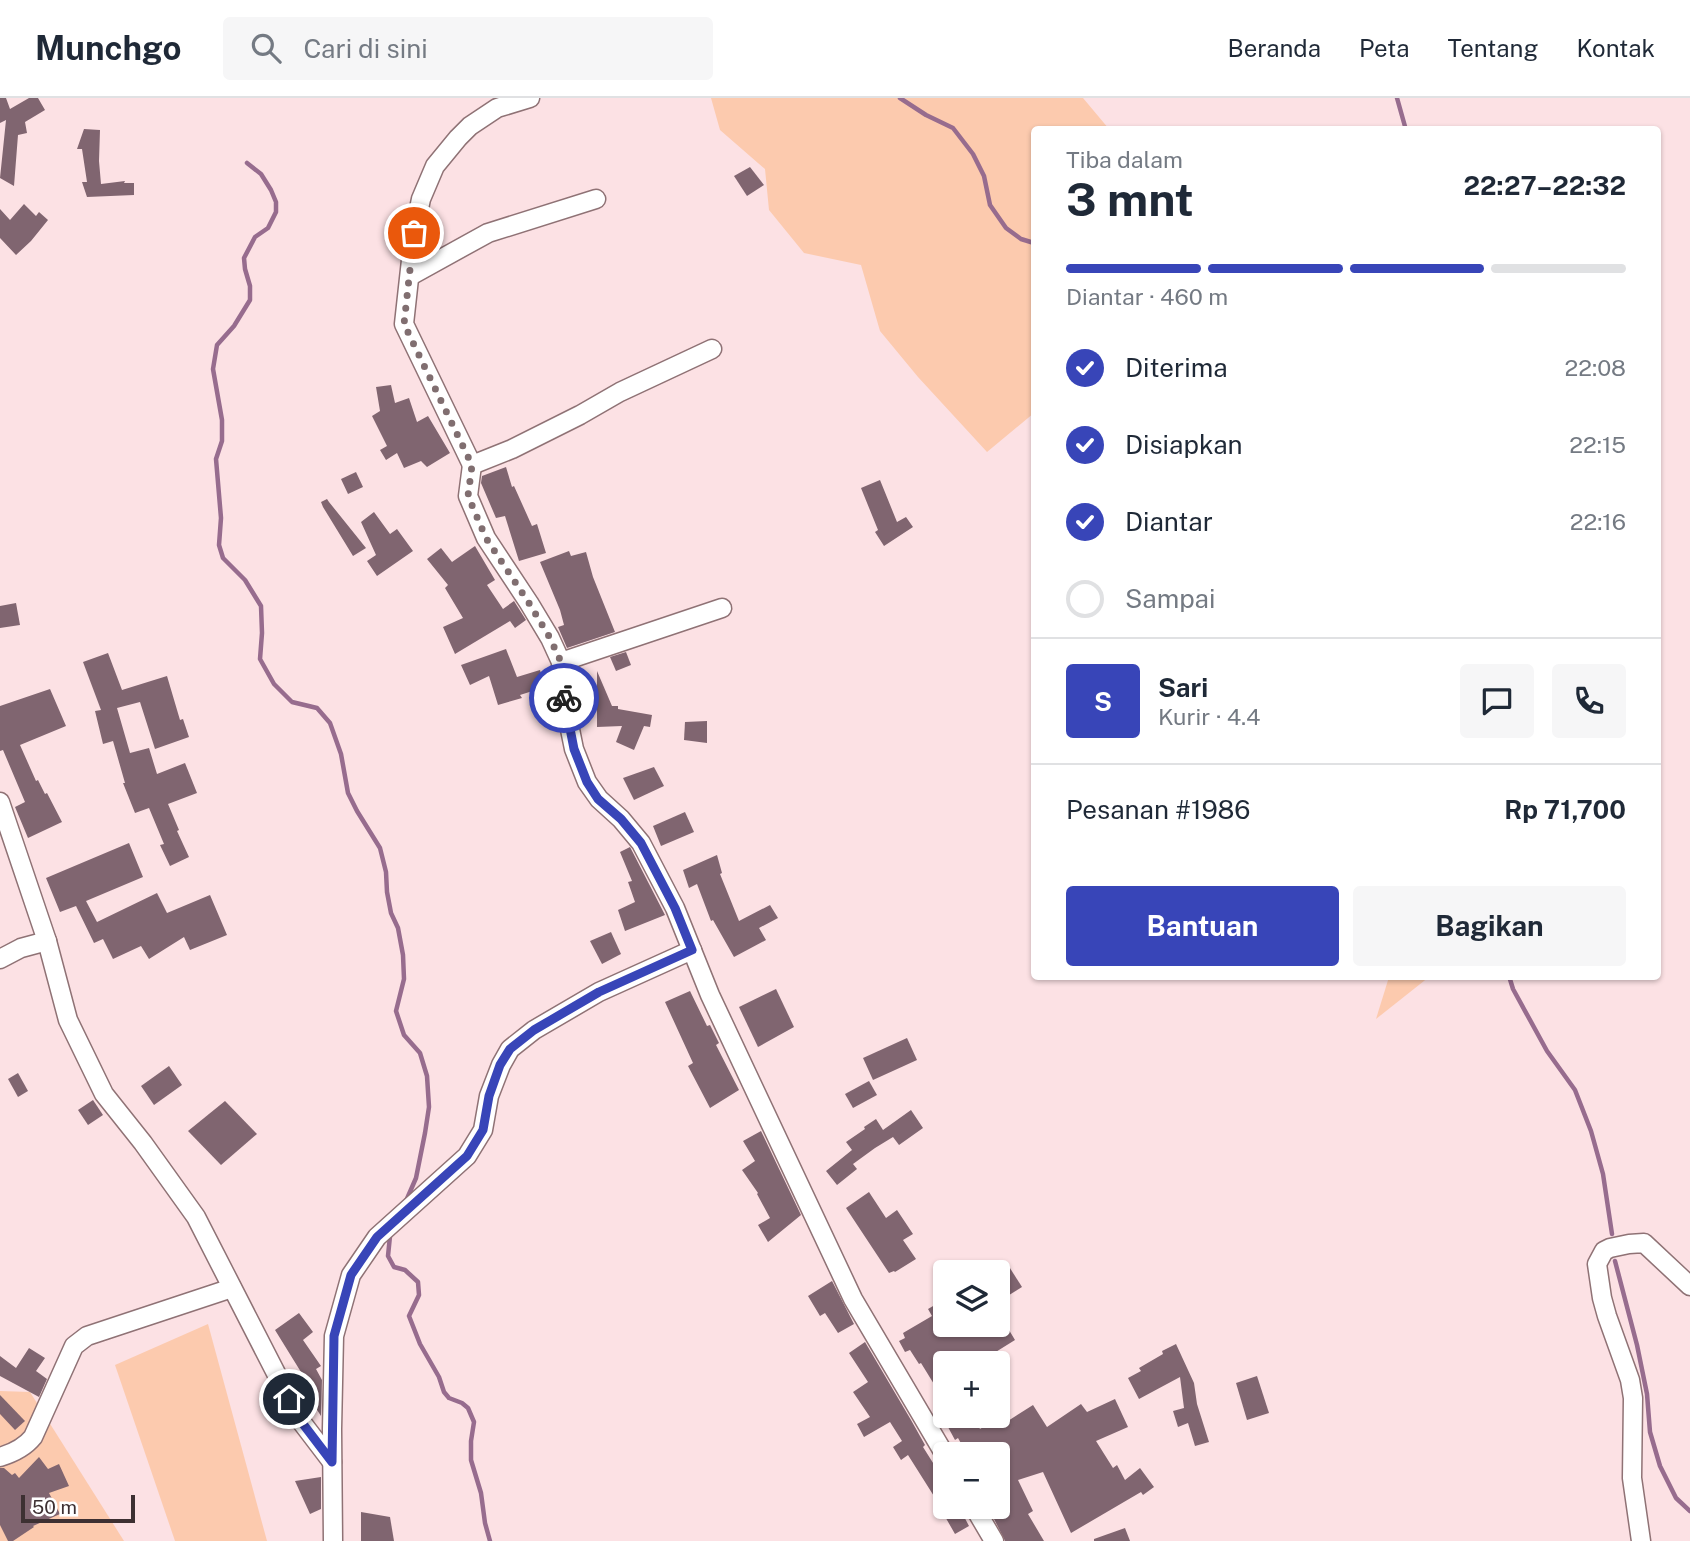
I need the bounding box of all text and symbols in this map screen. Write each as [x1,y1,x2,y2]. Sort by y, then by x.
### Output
search box [223,17,713,80]
text: Munchgo [35,29,181,67]
icon: search [247,29,285,67]
text: Cari di sini [303,33,428,64]
text: Beranda [1227,34,1321,62]
text: Peta [1359,34,1410,62]
text: Tentang [1448,34,1538,62]
text: Kontak [1576,34,1655,62]
text: Tiba dalam [1066,146,1183,173]
text: 22:27–22:32 [1463,170,1626,201]
text: 3 mnt [1066,172,1194,226]
pin [384,203,444,263]
icon: bag [395,214,433,252]
text: Diantar · 460 m [1066,283,1228,310]
icon: check [1066,349,1104,387]
text: Diterima [1125,352,1228,383]
text: 22:08 [1565,354,1626,381]
icon: check [1066,426,1104,464]
text: Disiapkan [1125,429,1243,460]
text: 22:15 [1569,431,1626,458]
icon: check [1066,503,1104,541]
text: Diantar [1125,506,1213,537]
text: 22:16 [1570,508,1626,535]
text: Sampai [1125,583,1215,614]
courier [529,663,599,733]
button: chat [1460,664,1534,738]
button: phone [1552,664,1626,738]
text: Sari [1158,672,1208,703]
icon: bike [545,679,583,717]
text: S [1094,686,1112,717]
text: Kurir · 4.4 [1158,703,1261,730]
text: Pesanan #1986 [1066,794,1250,825]
text: Rp 71,700 [1504,794,1626,825]
button: Bantuan [1066,886,1339,966]
button: Bagikan [1353,886,1626,966]
map controls [933,1260,1010,1519]
button: layers [933,1260,1010,1337]
button: + [933,1351,1010,1428]
pin [259,1369,319,1429]
icon: home [270,1380,308,1418]
button: − [933,1442,1010,1519]
scale bar [21,1492,135,1524]
text: 50 m [32,1496,77,1518]

